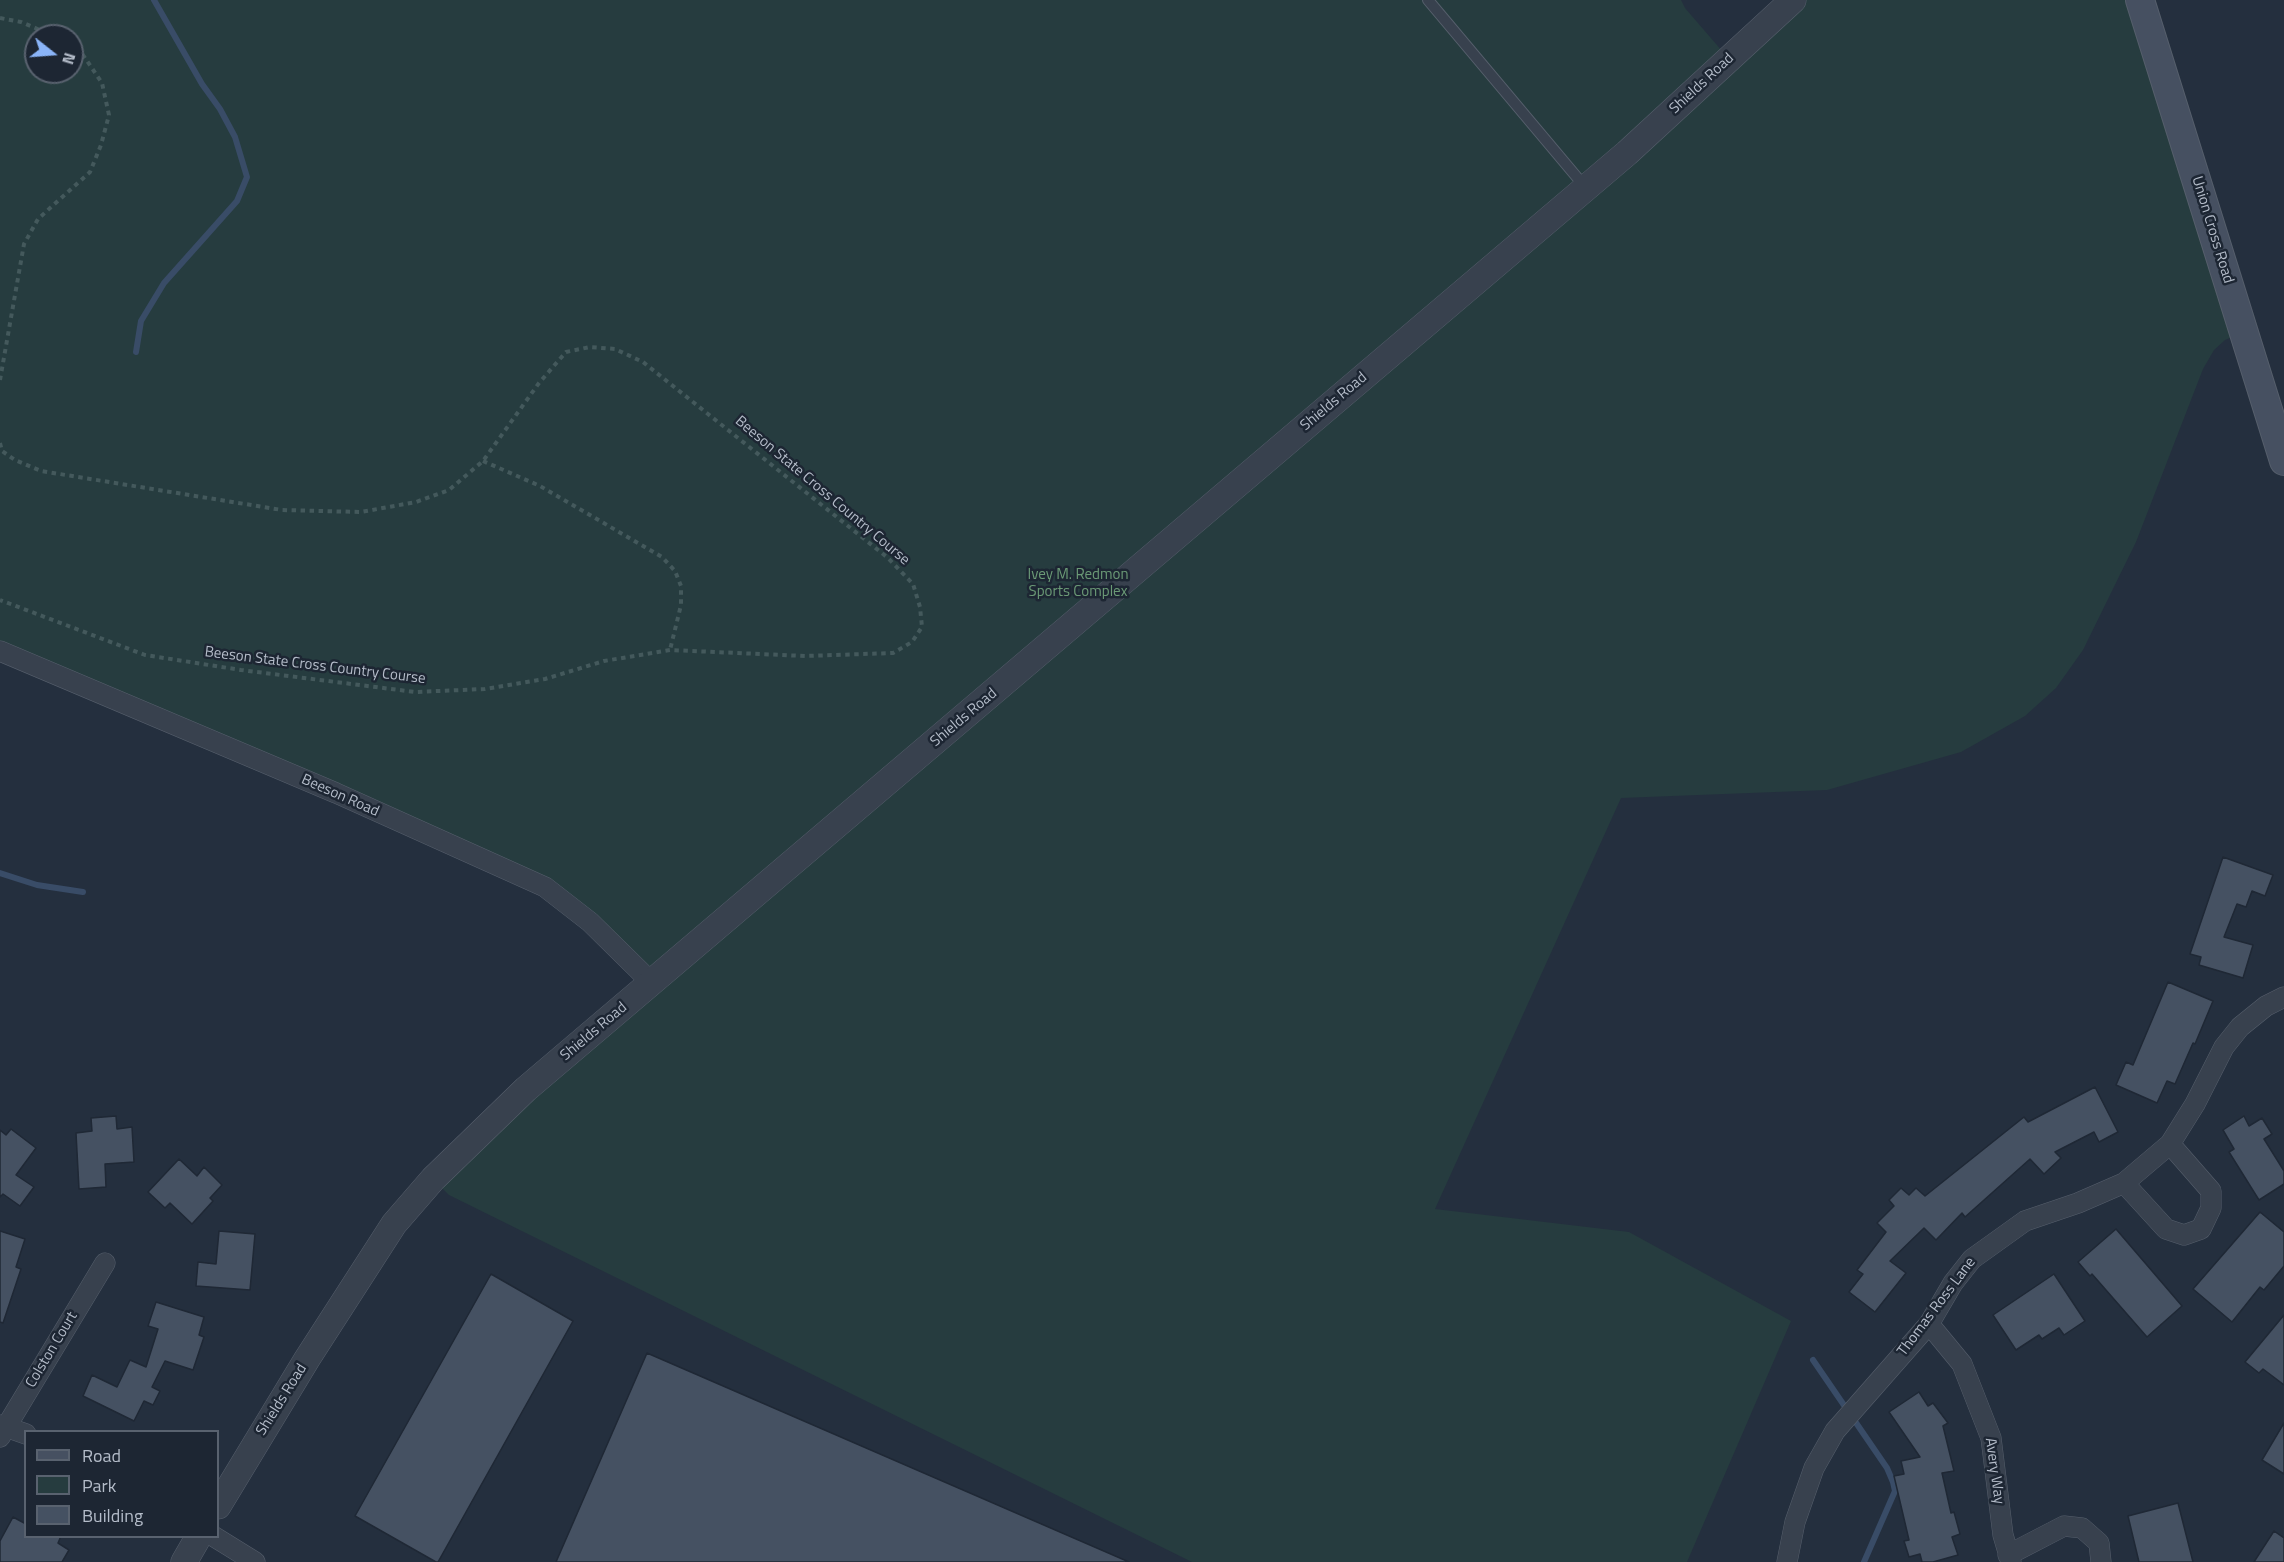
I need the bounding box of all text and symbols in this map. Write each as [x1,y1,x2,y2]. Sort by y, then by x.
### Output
north arrow [24,24,84,84]
text: N [56,50,82,67]
street label: Shields Road [1666,50,1738,118]
street label: Union Cross Road [2187,174,2237,286]
street label: Shields Road [1297,369,1371,435]
street label: Beeson State Cross Country Course [731,413,913,569]
park label: Ivey M. Redmon Sports Complex [1027,566,1129,601]
street label: Beeson State Cross Country Course [204,644,426,688]
street label: Shields Road [927,685,1001,751]
street label: Beeson Road [298,771,382,821]
street label: Shields Road [557,999,631,1065]
street label: Thomas Ross Lane [1894,1254,1980,1360]
street label: Colston Court [22,1309,82,1391]
street label: Shields Road [253,1361,311,1439]
legend [24,1430,219,1538]
street label: Avery Way [1980,1437,2008,1505]
text: Road [82,1442,121,1469]
text: Park [82,1472,116,1499]
text: Building [82,1502,143,1529]

